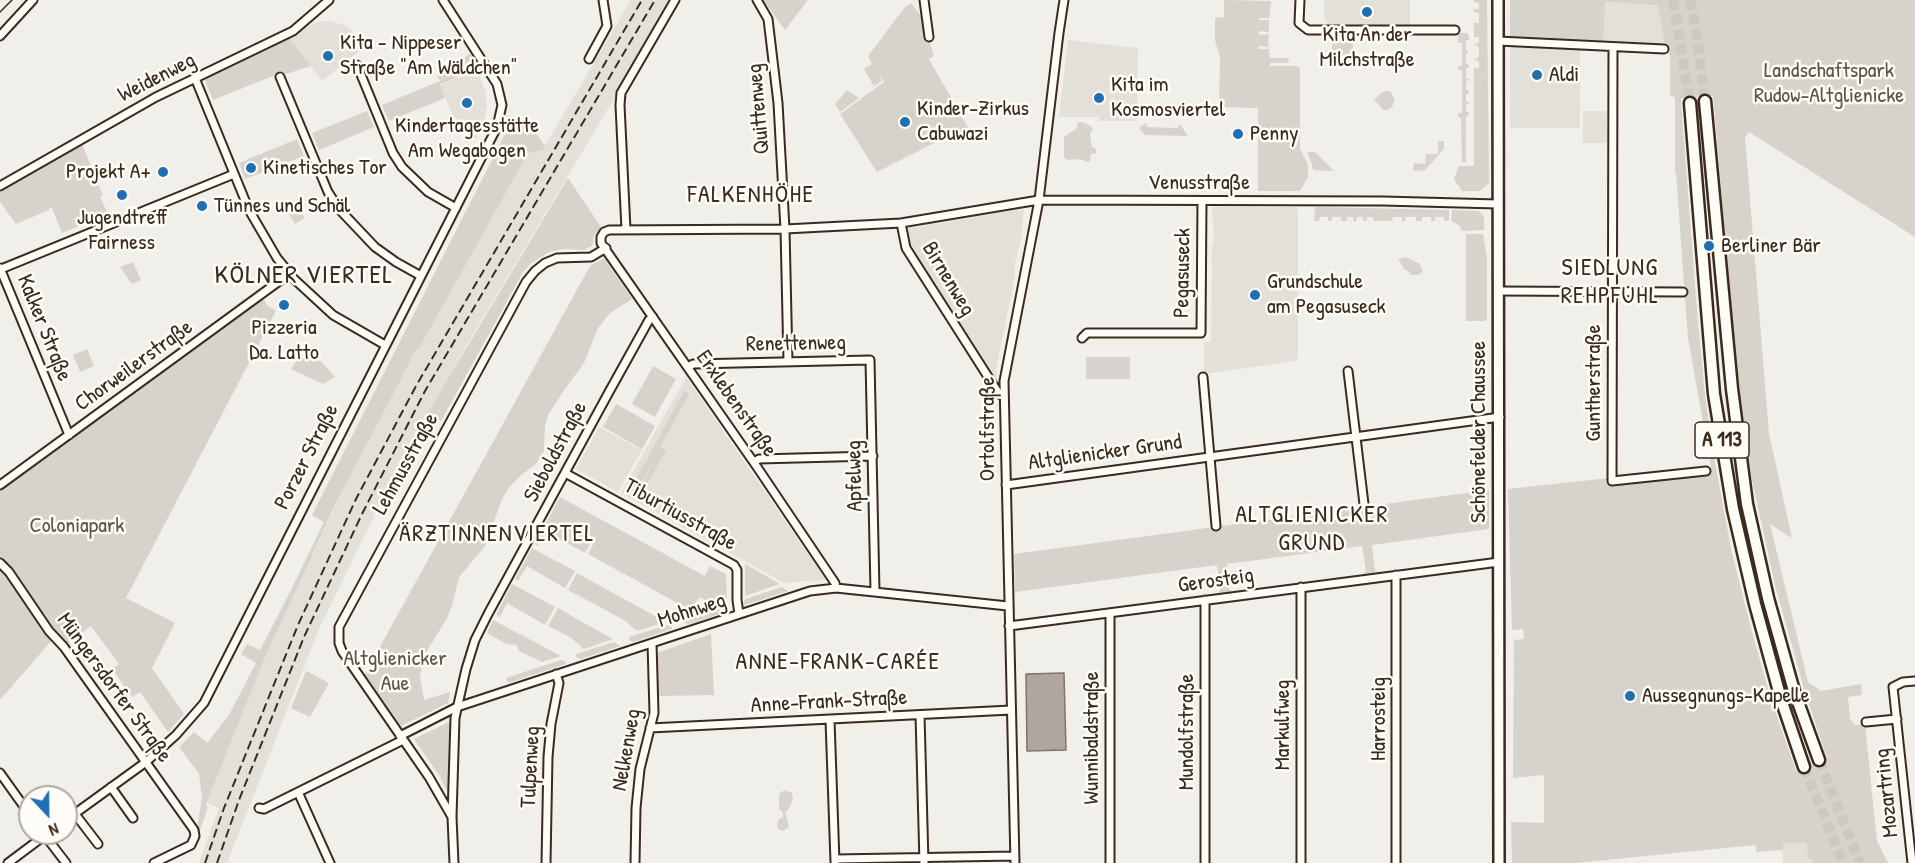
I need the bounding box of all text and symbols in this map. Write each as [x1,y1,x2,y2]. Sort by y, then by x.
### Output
marker: Kita An der Milchstraße [1360,5,1374,19]
place label: Kita An der Milchstraße [1319,22,1415,74]
place label: Kita - Nippeser Straße "Am Wäldchen" [340,30,517,82]
street label: Weidenweg [114,47,200,109]
marker: Kita - Nippeser Straße "Am Wäldchen" [321,49,335,63]
park label: Landschaftspark Rudow-Altglienicke [1754,58,1904,110]
place label: Aldi [1549,62,1579,88]
street label: Quittenweg [742,63,776,155]
marker: Aldi [1530,68,1544,82]
place label: Kita im Kosmosviertel [1111,72,1225,124]
marker: Kita im Kosmosviertel [1092,91,1106,105]
marker: Kindertagesstätte Am Wegabogen [460,96,474,110]
place label: Kinder-Zirkus Cabuwazi [917,96,1029,148]
place label: Kindertagesstätte Am Wegabogen [395,113,539,164]
marker: Kinder-Zirkus Cabuwazi [898,115,912,129]
place label: Penny [1250,121,1299,147]
marker: Penny [1231,127,1245,141]
place label: Kinetisches Tor [263,155,387,181]
place label: Projekt A+ [66,159,151,185]
marker: Kinetisches Tor [244,161,258,175]
marker: Projekt A+ [156,165,170,179]
street label: Venusstraße [1148,170,1250,196]
district label: FALKENHÖHE [688,182,814,210]
marker: Jugendtreff Fairness [115,188,129,202]
place label: Tünnes und Schäl [214,193,350,219]
marker: Tünnes und Schäl [195,199,209,213]
place label: Jugendtreff Fairness [77,205,167,256]
street label: Pegasuseck [1169,228,1197,318]
place label: Berliner Bär [1721,233,1821,259]
street label: Birnenweg [916,237,980,321]
marker: Berliner Bär [1702,239,1716,253]
district label: SIEDLUNG REHPFUHL [1561,255,1659,311]
district label: KÖLNER VIERTEL [214,260,394,292]
place label: Grundschule am Pegasuseck [1267,269,1386,320]
street label: Kalker Straße [11,271,77,385]
marker: Grundschule am Pegasuseck [1248,288,1262,302]
marker: Pizzeria Da. Latto [277,298,291,312]
street label: Chorweilerstraße [70,314,198,418]
place label: Pizzeria Da. Latto [249,315,319,366]
street label: Guntherstraße [1581,325,1607,441]
street label: Renettenweg [746,330,846,358]
street label: Schönefelder Chaussee [1466,341,1492,523]
street label: Erxlebenstraße [690,346,782,462]
street label: Ortolfstraße [975,377,1001,481]
street label: Sieboldstraße [519,397,593,507]
street label: Porzer Straße [269,400,345,514]
street label: Lehmusstraße [367,409,445,519]
road number: A 113 [1695,422,1749,458]
street label: Altglienicker Grund [1027,429,1183,477]
street label: Apfelweg [841,440,869,512]
street label: Tiburtiusstraße [619,473,741,557]
district label: ALTGLIENICKER GRUND [1235,502,1389,558]
park label: Coloniapark [30,513,124,539]
district label: ÄRZTINNENVIERTEL [399,521,595,549]
street label: Gerosteig [1176,563,1256,599]
street label: Mohnweg [655,588,729,634]
street label: Müngersdorfer Straße [51,608,177,768]
park label: Altglienicker Aue [343,646,447,698]
district label: ANNE-FRANK-CARÉE [735,649,941,677]
street label: Wunnibaldstraße [1079,672,1105,804]
street label: Mundolfstraße [1174,674,1200,790]
street label: Harrosteig [1366,677,1392,761]
street label: Markulfweg [1270,680,1296,770]
place label: Aussegnungs-Kapelle [1642,683,1809,709]
street label: Anne-Frank-Straße [750,685,908,719]
marker: Aussegnungs-Kapelle [1623,689,1637,703]
street label: Nelkenweg [607,707,647,793]
street label: Tulpenweg [516,725,546,809]
street label: Mozartring [1869,747,1905,839]
north arrow [18,785,78,845]
text: N [46,818,62,842]

